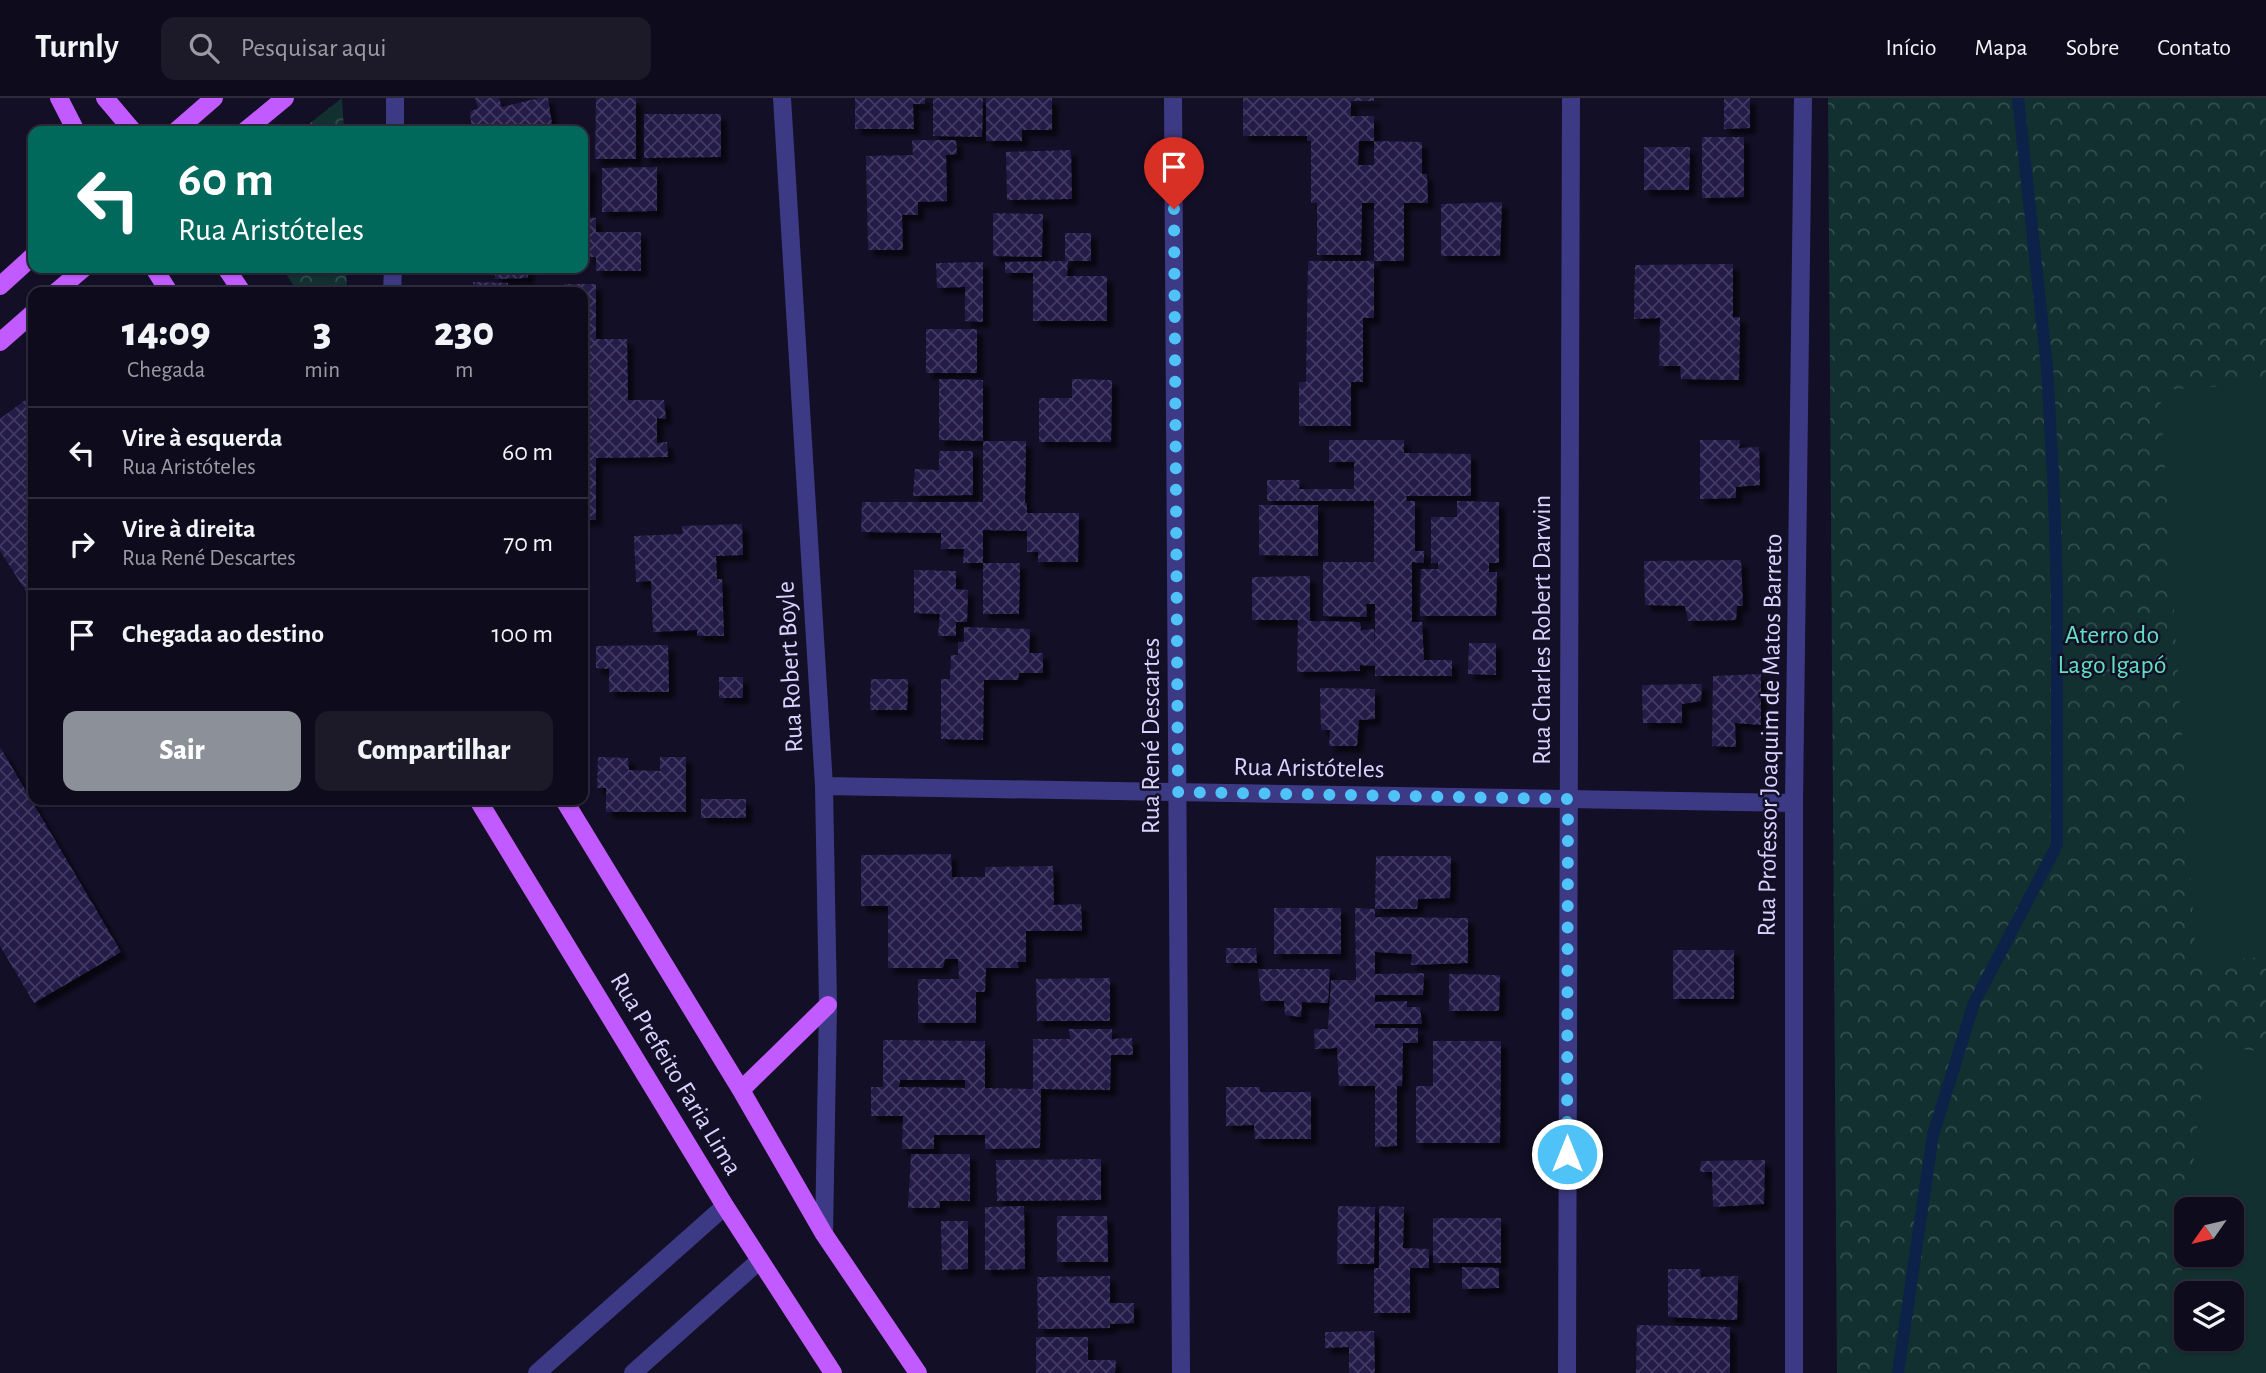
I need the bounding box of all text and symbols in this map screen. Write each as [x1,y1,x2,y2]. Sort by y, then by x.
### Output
search box [161,17,651,80]
icon: search [185,29,223,67]
text: Turnly [35,31,119,64]
text: Pesquisar aqui [241,35,387,61]
text: Início [1885,36,1937,60]
text: Mapa [1975,36,2028,60]
text: Sobre [2066,36,2119,60]
text: Contato [2157,36,2231,60]
pin [1144,137,1204,209]
icon: arrive [1155,148,1193,186]
icon: left [63,154,154,245]
text: 60 m [178,156,274,205]
text: Rua Aristóteles [178,214,364,246]
text: 14:09 [122,311,211,353]
text: 3 [313,311,332,353]
text: 230 [434,311,494,353]
text: Chegada [127,359,205,382]
text: min [304,359,340,382]
text: m [455,359,473,382]
text: Vire à esquerda [122,425,283,451]
icon: left [63,434,101,472]
text: 60 m [502,439,553,465]
text: Rua Aristóteles [122,456,256,479]
street label: Rua Charles Robert Darwin [1529,495,1555,765]
text: Vire à direita [122,516,256,542]
icon: right [63,525,101,563]
text: 70 m [503,530,553,556]
street label: Rua Professor Joaquim de Matos Barreto [1753,533,1787,937]
text: Rua René Descartes [122,547,296,570]
street label: Rua Robert Boyle [773,581,807,753]
icon: arrive [63,616,101,654]
text: Chegada ao destino [122,621,324,647]
text: 100 m [492,621,553,647]
park label: Aterro do Lago Igapó [2057,622,2167,678]
street label: Rua René Descartes [1138,638,1164,834]
button: Sair [63,711,301,791]
button: Compartilhar [315,711,553,791]
street label: Rua Aristóteles [1233,754,1385,782]
street label: Rua Prefeito Faria Lima [605,968,747,1180]
position arrow [1530,1117,1604,1191]
north arrow [2174,1197,2244,1267]
map controls [2174,1197,2244,1351]
button: layers [2174,1281,2244,1351]

